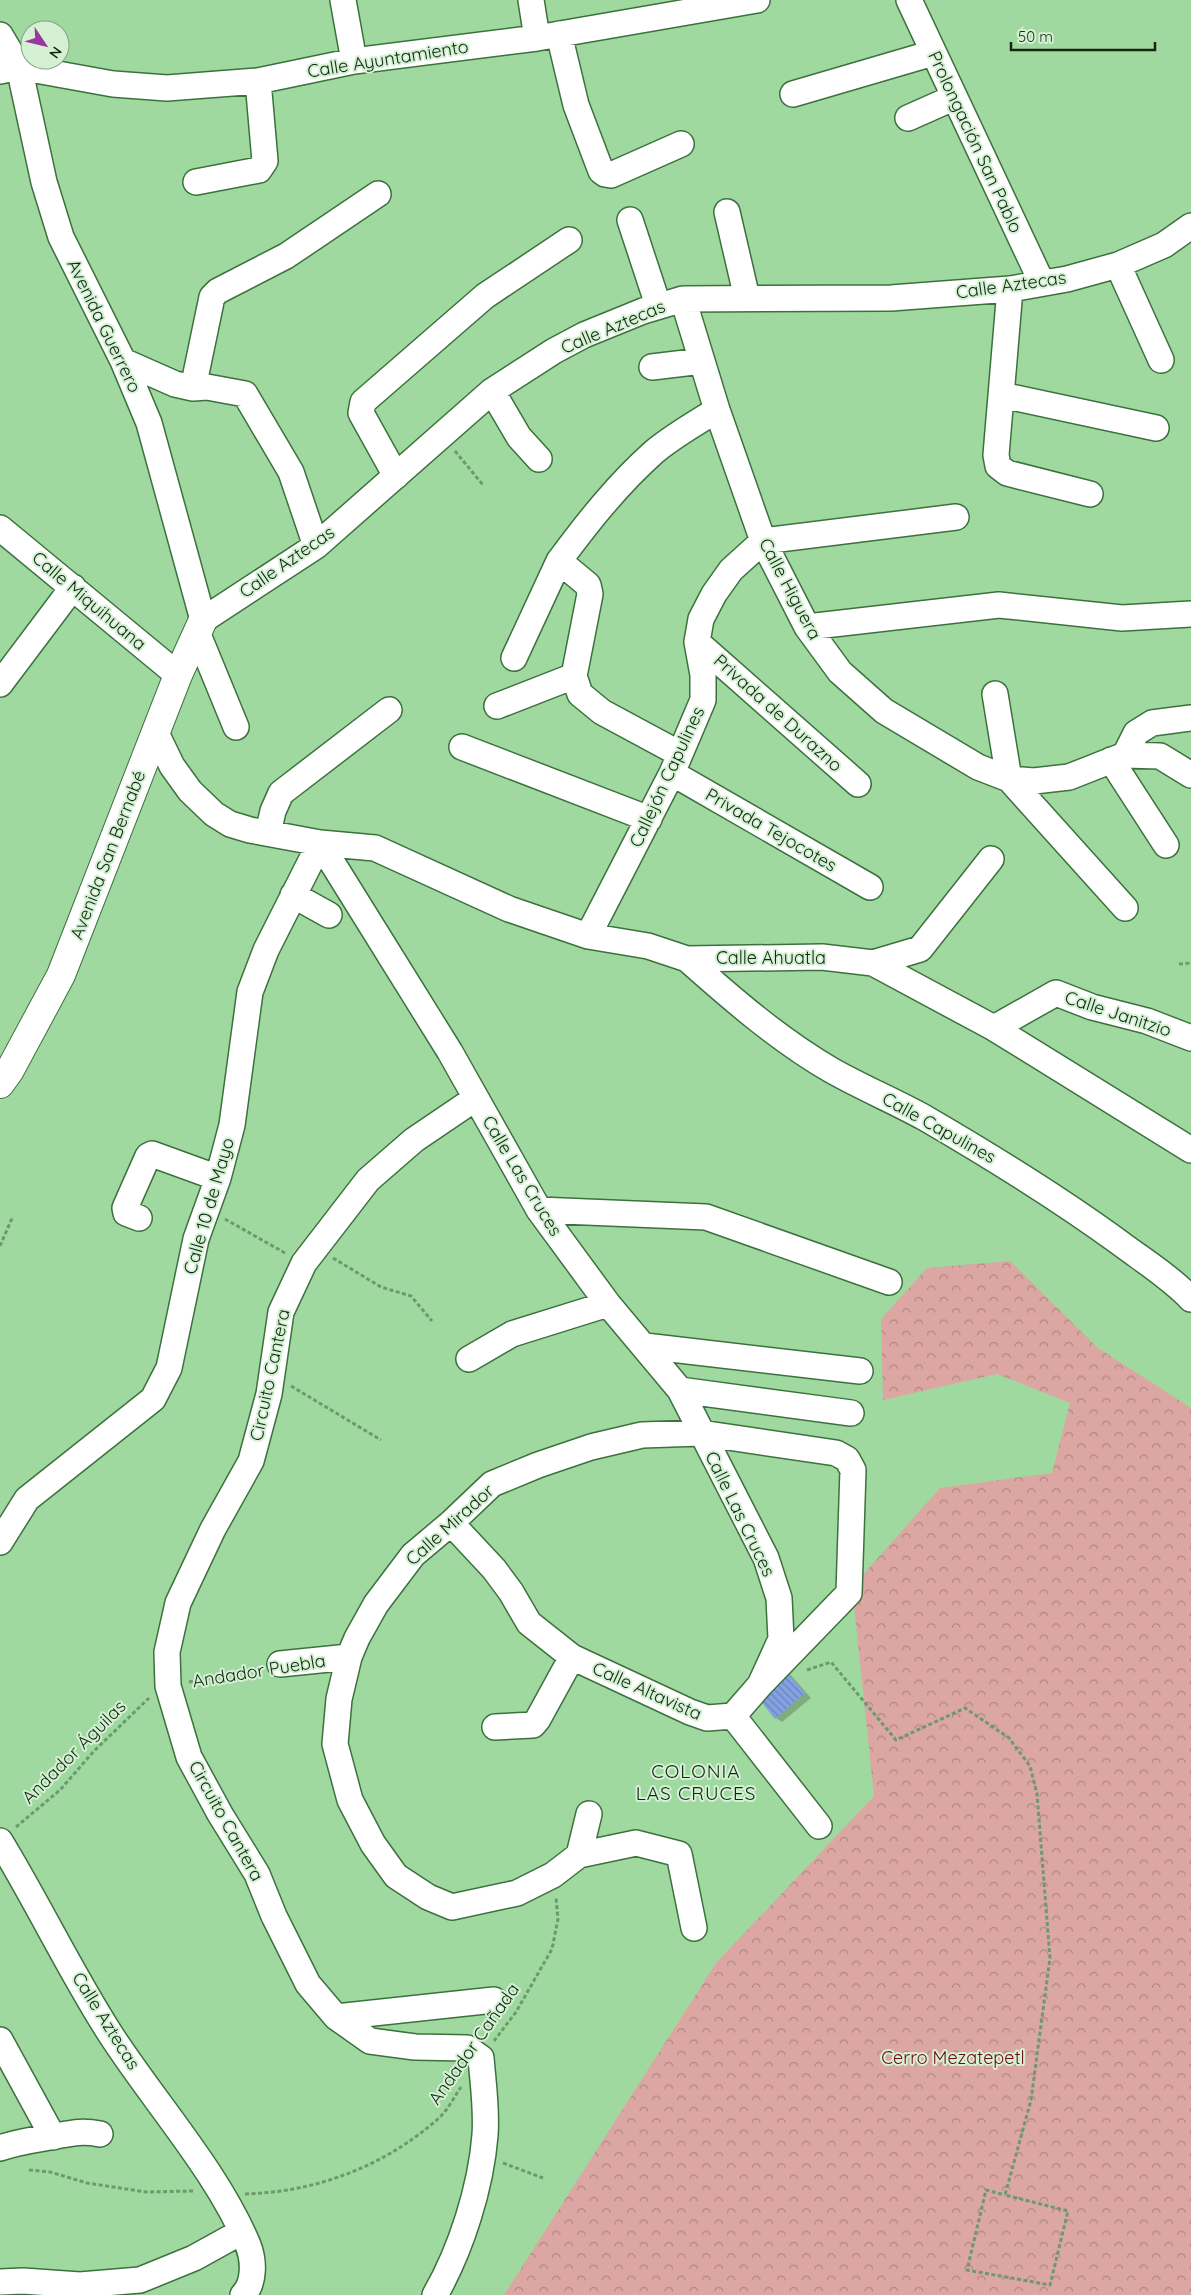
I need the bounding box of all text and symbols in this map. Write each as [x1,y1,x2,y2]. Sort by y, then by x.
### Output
north arrow [20,20,70,70]
scale bar [1011,20,1155,52]
text: 50 m [1018,27,1053,46]
street label: Calle Ayuntamiento [306,34,470,83]
text: N [45,43,66,62]
street label: Prolongación San Pablo [923,47,1028,237]
street label: Avenida Guerrero [62,255,147,396]
street label: Calle Aztecas [954,265,1067,304]
street label: Calle Aztecas [557,294,668,359]
street label: Calle Aztecas [235,520,339,603]
street label: Calle Higuera [754,534,827,644]
street label: Calle Miquihuana [27,546,151,655]
street label: Privada de Durazno [709,649,847,776]
street label: Callejón Capulines [624,703,709,851]
street label: Avenida San Bernabé [65,767,150,943]
street label: Privada Tejocotes [701,783,841,877]
street label: Calle Ahuatla [716,946,826,969]
street label: Calle Janitzio [1062,985,1174,1042]
street label: Calle Capulines [878,1087,1000,1168]
street label: Calle Las Cruces [477,1111,567,1240]
street label: Calle 10 de Mayo [178,1135,239,1277]
street label: Circuito Cantera [244,1307,295,1443]
street label: Calle Las Cruces [700,1447,781,1580]
street label: Calle Mirador [401,1479,499,1570]
street label: Andador Puebla [191,1649,327,1692]
street label: Calle Altavista [589,1656,705,1725]
street label: Andador Águilas [17,1695,131,1809]
street label: Circuito Cantera [184,1756,269,1885]
district label: COLONIA LAS CRUCES [636,1759,756,1805]
street label: Calle Aztecas [67,1968,146,2074]
street label: Andador Cañada [423,1978,524,2109]
park label: Cerro Mezatepetl [881,2046,1025,2069]

